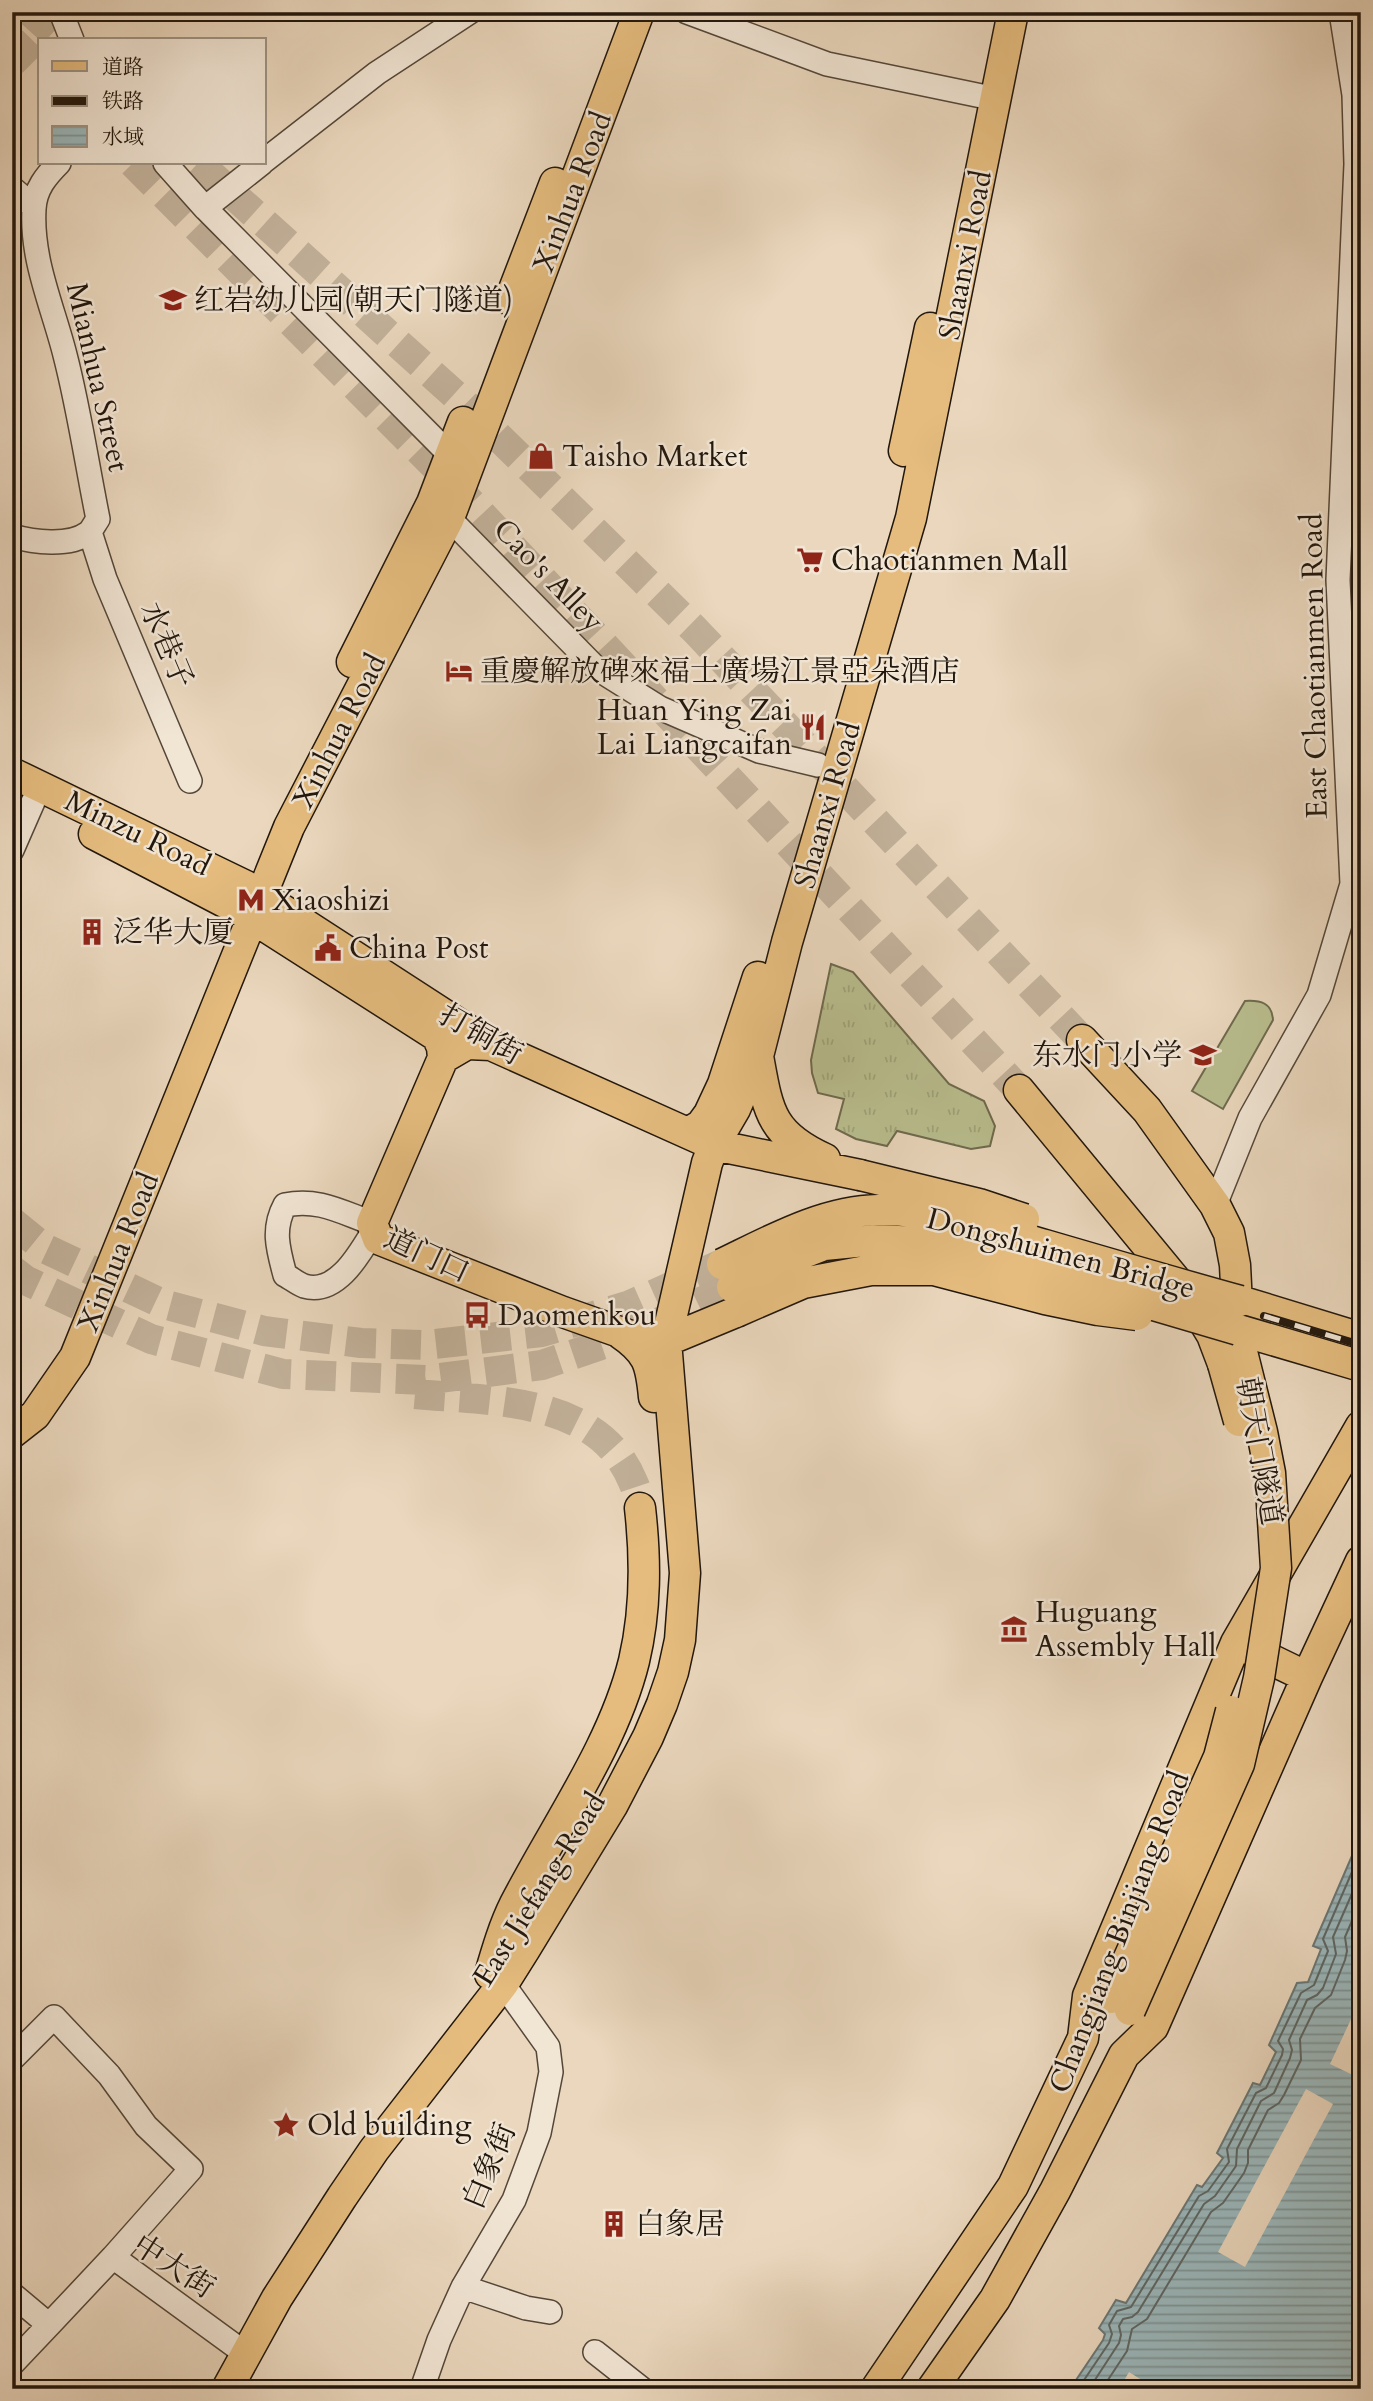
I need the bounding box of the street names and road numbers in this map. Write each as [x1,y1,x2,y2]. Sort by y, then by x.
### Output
street label: Xinhua Road [523,106,622,278]
street label: Shaanxi Road [929,167,1002,343]
street label: Mianhua Street [56,279,139,476]
street label: Cao's Alley [484,510,613,641]
street label: East Chaotianmen Road [1291,513,1338,819]
street label: 水巷子 [130,596,203,695]
street label: Xinhua Road [283,647,396,816]
street label: Shaanxi Road [784,717,871,893]
street label: Minzu Road [58,780,218,886]
street label: 打铜街 [432,994,530,1075]
street label: Xinhua Road [68,1166,169,1338]
street label: Dongshuimen Bridge [922,1198,1200,1309]
street label: 道门口 [377,1218,476,1293]
street label: 朝天门隧道 [1226,1374,1293,1529]
street label: Changjiang Binjiang Road [1039,1765,1200,2099]
street label: East Jiefang Road [463,1785,615,1994]
street label: 白象街 [453,2117,526,2216]
street label: 中大街 [125,2225,223,2308]

